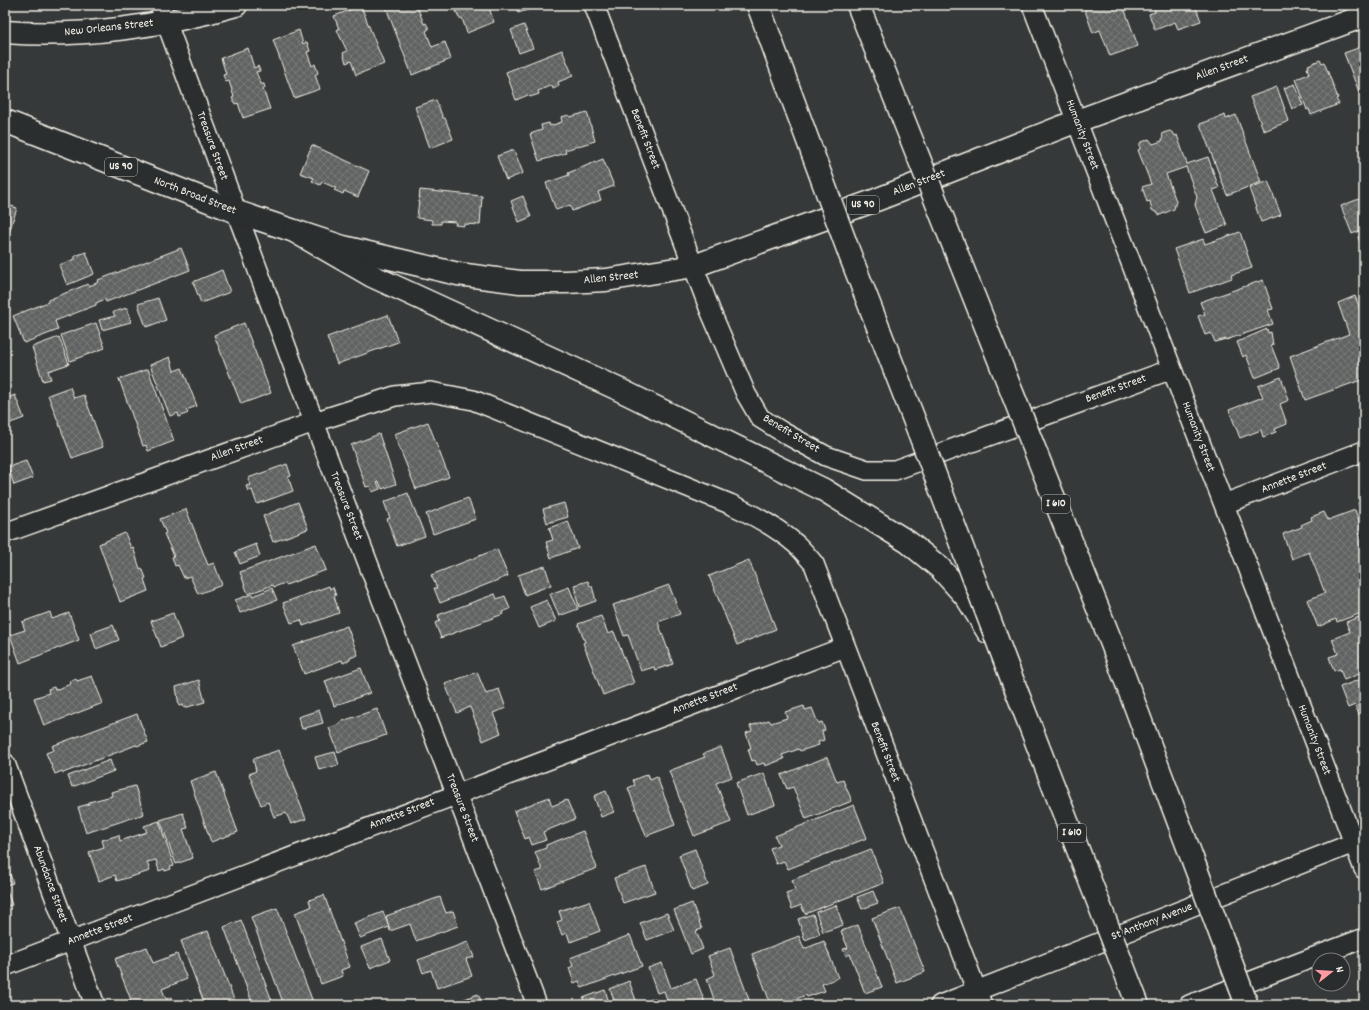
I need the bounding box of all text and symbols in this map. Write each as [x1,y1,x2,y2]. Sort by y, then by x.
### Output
street label: New Orleans Street [64,15,155,41]
street label: Allen Street [1193,50,1251,85]
street label: Humanity Street [1061,97,1103,173]
street label: Benefit Street [626,106,665,172]
street label: Treasure Street [192,109,232,183]
road number: US 90 [105,158,137,176]
street label: Allen Street [890,165,948,201]
street label: North Broad Street [151,172,239,220]
road number: US 90 [847,196,879,214]
street label: Allen Street [583,267,640,289]
street label: Benefit Street [1083,370,1149,408]
street label: Humanity Street [1177,399,1219,475]
street label: Benefit Street [759,410,823,458]
street label: Allen Street [208,431,266,466]
street label: Annette Street [1259,458,1330,498]
street label: Treasure Street [325,469,367,543]
road number: I 610 [1042,495,1070,513]
street label: Annette Street [670,679,741,719]
street label: Humanity Street [1293,702,1335,778]
street label: Benefit Street [866,719,905,785]
street label: Treasure Street [441,771,483,845]
street label: Annette Street [367,794,438,834]
road number: I 610 [1058,824,1086,842]
street label: Abundance Street [28,843,72,926]
street label: St Anthony Avenue [1109,899,1195,945]
street label: Annette Street [65,910,136,950]
north arrow [1311,952,1351,992]
text: N [1330,965,1347,975]

